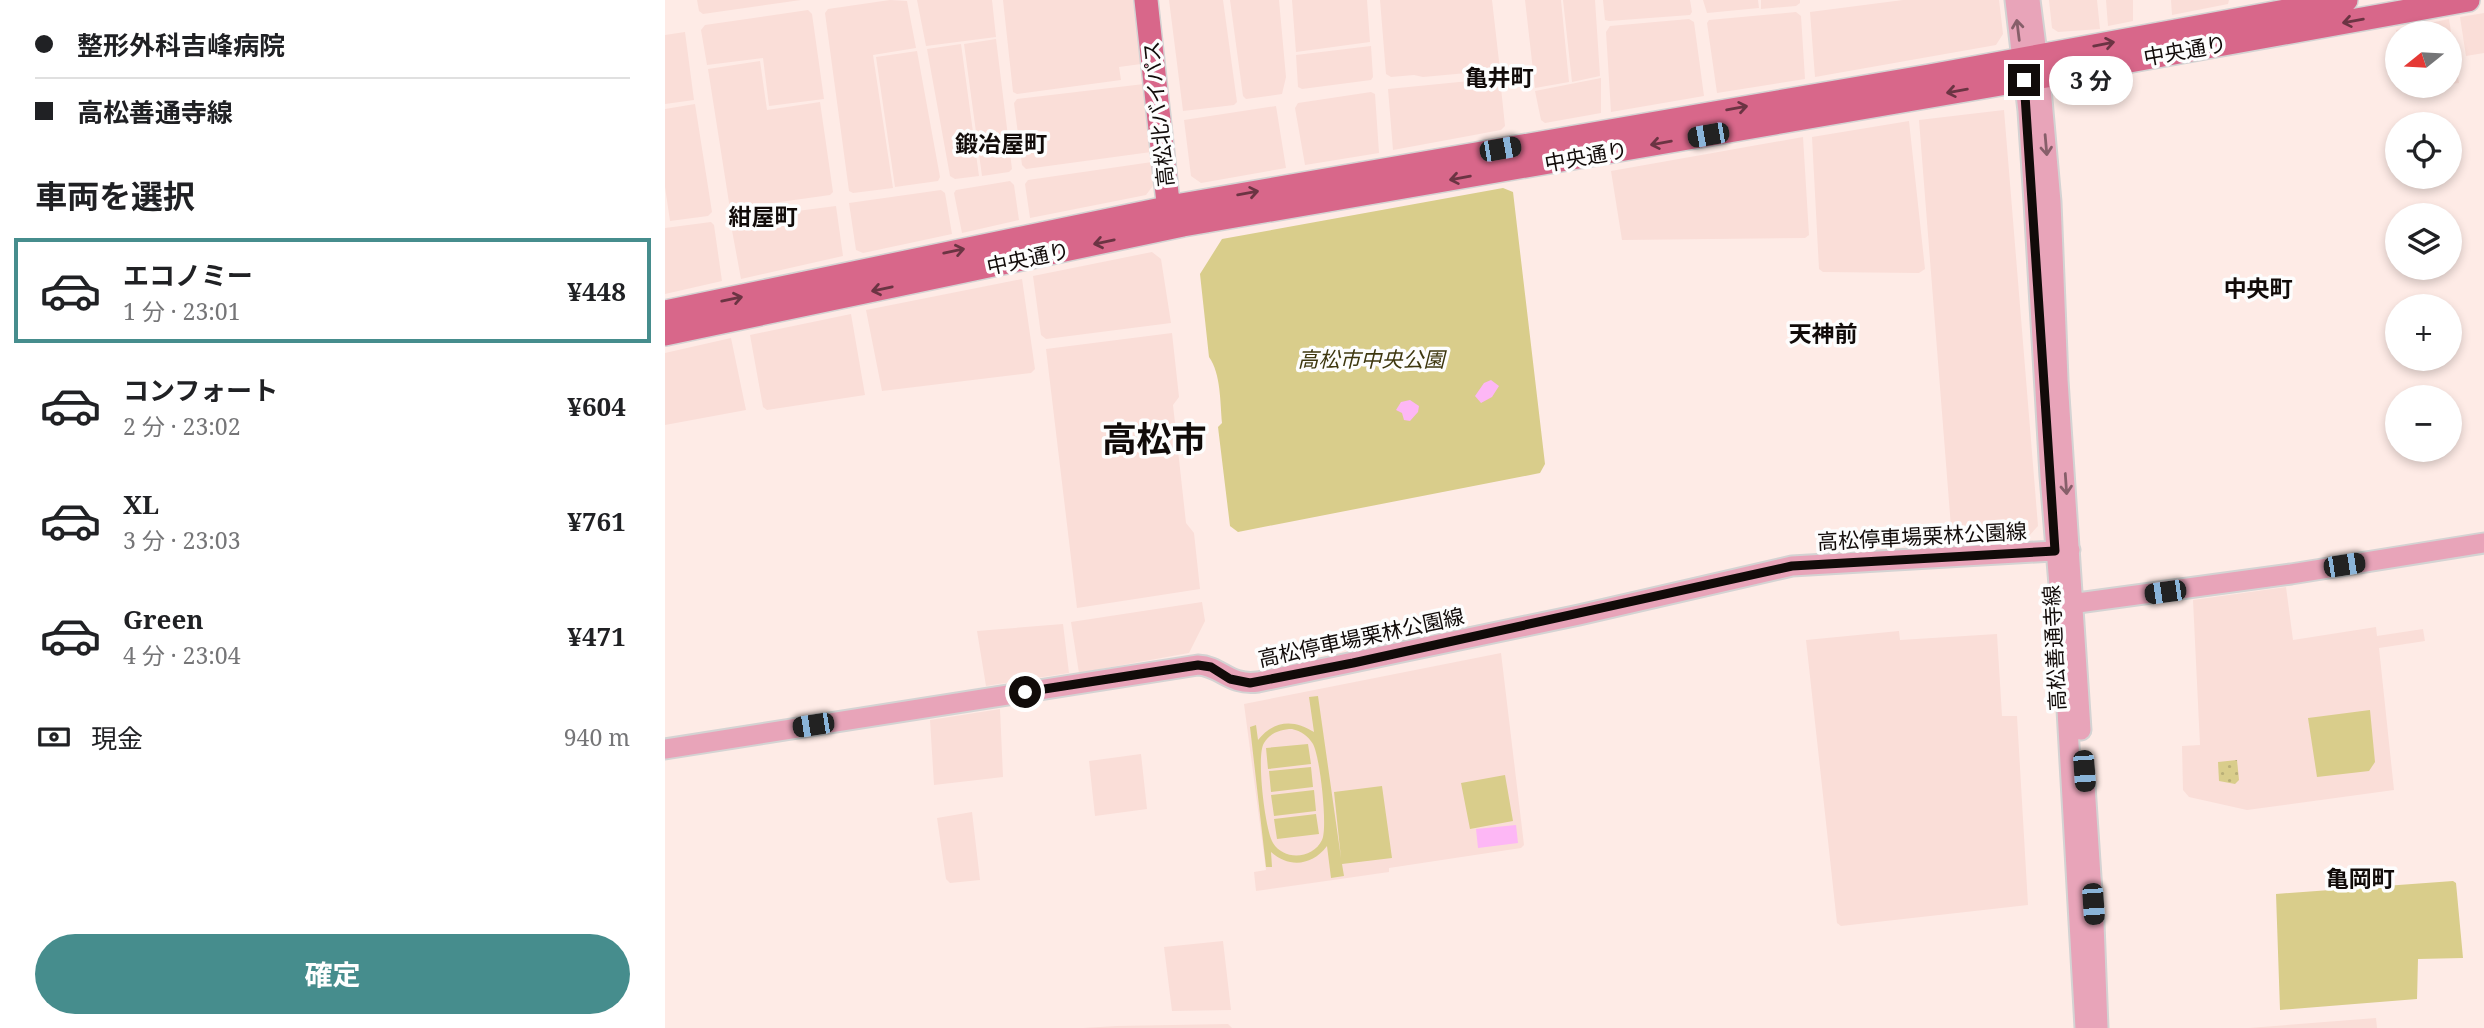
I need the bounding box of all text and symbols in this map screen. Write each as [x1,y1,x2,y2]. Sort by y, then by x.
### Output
one-way arrow [2342,15,2365,28]
one-way arrow [2012,19,2025,42]
north arrow [2385,21,2462,98]
map controls [2385,21,2462,462]
text: 整形外科吉峰病院 [77,27,285,63]
street label: 中央通り [2141,29,2229,71]
one-way arrow [2092,37,2115,50]
street label: 高松北バイパス [1136,40,1180,188]
callout: 3 分 [2049,56,2133,104]
district label: 亀井町 [1465,61,1534,93]
route end [2008,64,2040,96]
text: 3 分 [2070,64,2112,96]
one-way arrow [1946,85,1969,98]
text: 高松善通寺線 [77,94,233,130]
one-way arrow [1725,101,1748,114]
button: locate [2385,112,2462,189]
car [1686,121,1731,149]
district label: 鍛冶屋町 [955,127,1047,159]
one-way arrow [2040,133,2053,155]
car [1478,135,1523,163]
street label: 中央通り [1542,135,1630,177]
one-way arrow [1650,137,1673,150]
one-way arrow [1449,172,1472,185]
text: 車両を選択 [35,174,195,217]
one-way arrow [1236,186,1259,199]
district label: 紺屋町 [729,200,798,232]
button: layers [2385,203,2462,280]
one-way arrow [1093,235,1116,249]
street label: 中央通り [984,236,1072,280]
one-way arrow [942,244,965,258]
text: エコノミー [123,257,253,293]
icon: car [39,259,102,322]
district label: 中央町 [2224,272,2293,304]
text: ¥448 [567,273,626,309]
one-way arrow [871,283,894,297]
one-way arrow [720,291,743,305]
button: + [2385,294,2462,371]
text: 1 分 · 23:01 [123,295,241,327]
district label: 天神前 [1789,317,1858,349]
park label: 高松市中央公園 [1298,345,1447,373]
text: コンフォート [123,372,278,408]
icon: car [39,374,102,437]
button: − [2385,385,2462,462]
text: ¥604 [567,388,626,424]
text: 2 分 · 23:02 [123,410,241,442]
district label: 高松市 [1101,415,1207,462]
one-way arrow [2060,472,2073,495]
text: XL [123,486,159,522]
icon: car [39,489,102,552]
text: ¥761 [567,503,626,539]
street label: 高松停車場栗林公園線 [1816,517,2028,555]
text: 3 分 · 23:03 [123,524,241,556]
car [2322,551,2367,579]
car [2143,579,2188,605]
street label: 高松善通寺線 [2037,584,2071,712]
text: Green [123,601,204,637]
street label: 高松停車場栗林公園線 [1255,601,1467,673]
icon: car [39,604,102,667]
text: ¥471 [567,618,626,654]
text: 4 分 · 23:04 [123,639,241,671]
route start [1009,676,1041,708]
car [791,711,836,739]
icon: cash [35,718,73,756]
text: 現金 [91,720,143,756]
text: 940 m [564,721,630,753]
car [2073,749,2096,793]
district label: 亀岡町 [2326,862,2395,894]
car [2082,882,2105,926]
button: 確定 [35,934,630,1014]

